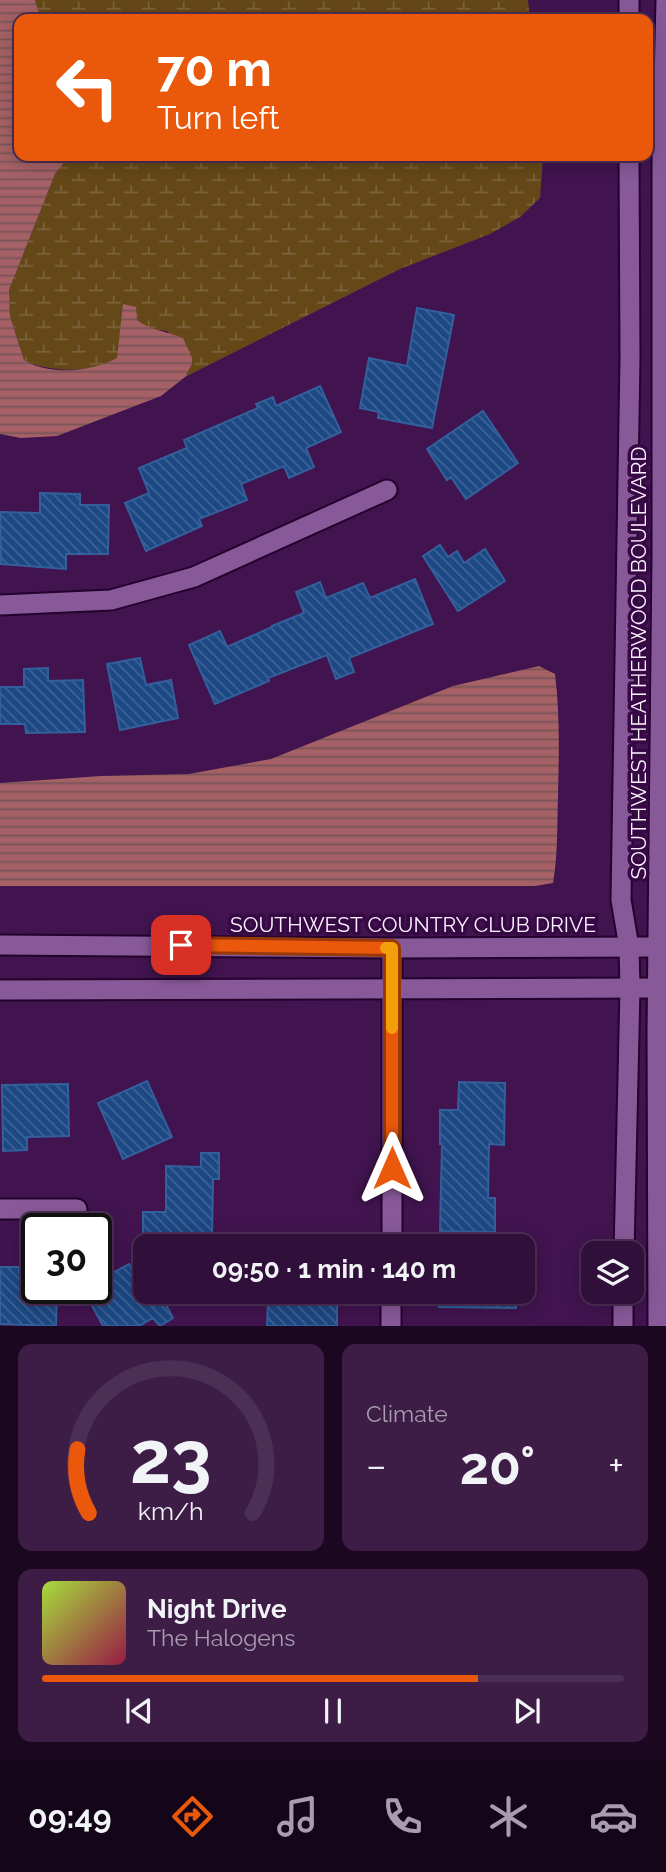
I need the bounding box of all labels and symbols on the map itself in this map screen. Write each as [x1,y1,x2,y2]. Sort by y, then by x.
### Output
street label: SOUTHWEST HEATHERWOOD BOULEVARD [626,447,651,880]
street label: SOUTHWEST COUNTRY CLUB DRIVE [230,912,596,937]
pin [151,915,211,975]
position arrow [355,1131,429,1205]
speed limit sign: 30 [21,1213,112,1304]

